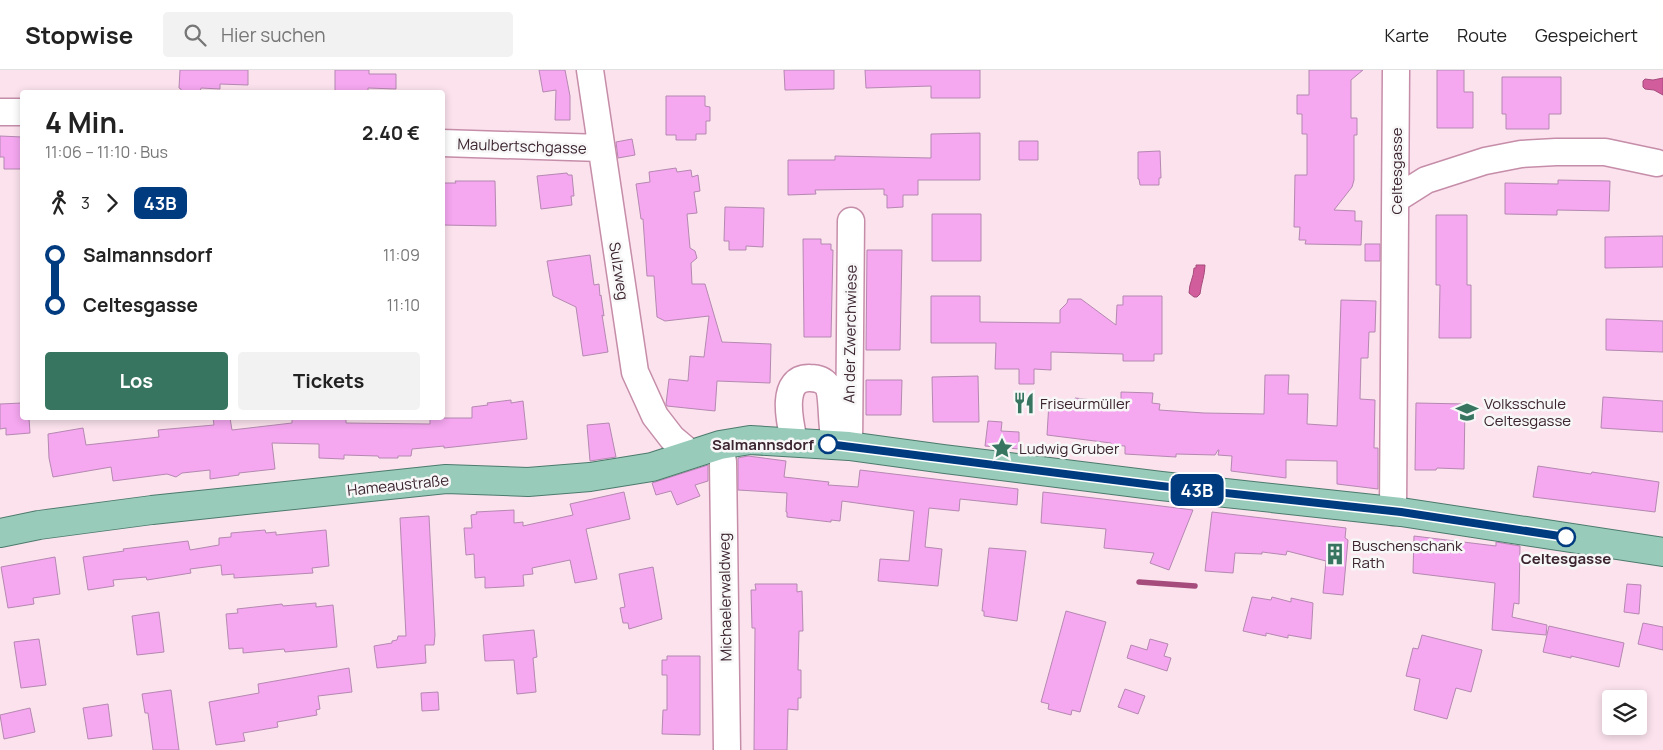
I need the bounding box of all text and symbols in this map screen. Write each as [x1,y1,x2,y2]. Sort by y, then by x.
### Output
search box [163,12,513,57]
text: Stopwise [25,18,133,51]
icon: search [181,21,209,49]
text: Hier suchen [221,22,325,48]
text: Karte [1384,23,1429,47]
text: Route [1457,23,1507,47]
text: Gespeichert [1535,23,1638,47]
text: 4 Min. [45,103,125,141]
text: 2.40 € [362,120,420,146]
street label: Celtesgasse [1386,127,1407,215]
street label: Maulbertschgasse [457,133,587,159]
text: 11:06 – 11:10 · Bus [45,141,168,163]
icon: walk [45,189,73,217]
icon: forward [98,189,126,217]
text: 43B [144,191,177,215]
text: 3 [81,192,90,214]
street label: Sulzweg [604,240,634,302]
text: Salmannsdorf [83,242,212,268]
text: 11:09 [383,244,420,266]
street label: An der Zwerchwiese [838,264,862,404]
text: Celtesgasse [83,292,198,318]
text: 11:10 [387,294,420,316]
button: Los [45,352,228,410]
button: Tickets [238,352,420,410]
restaurant icon: Friseurmüller [1011,390,1037,416]
place label: Friseurmüller [1040,393,1131,414]
place label: Volksschule Celtesgasse [1484,393,1571,431]
school or university icon: Volksschule Celtesgasse [1454,399,1480,425]
place label: Salmannsdorf [712,434,814,455]
marker: Salmannsdorf [818,434,838,454]
place icon: Ludwig Gruber [989,435,1015,461]
place label: Ludwig Gruber [1019,438,1120,459]
street label: Hameaustraße [346,469,450,501]
line badge: 43B [1168,474,1226,506]
text: 43B [1181,478,1213,502]
marker: Celtesgasse [1556,527,1576,547]
street label: Michaelerwaldweg [713,532,737,662]
place label: Buschenschank Rath [1352,535,1463,573]
building icon: Buschenschank Rath [1322,541,1348,567]
place label: Celtesgasse [1521,548,1611,569]
map controls [1602,690,1647,735]
button: layers [1602,690,1647,735]

